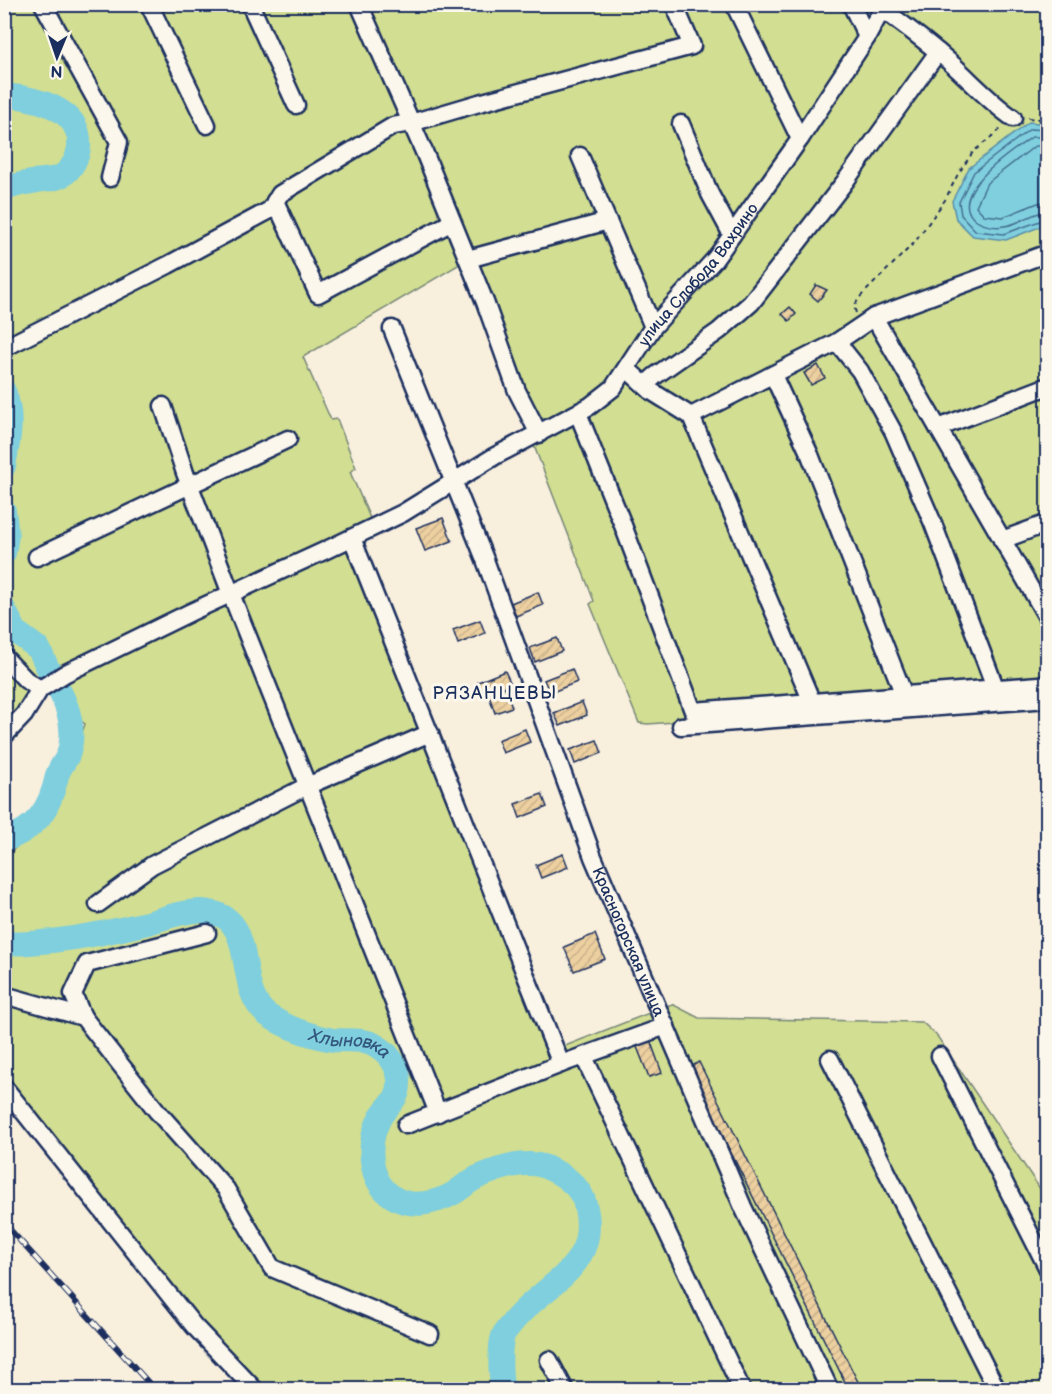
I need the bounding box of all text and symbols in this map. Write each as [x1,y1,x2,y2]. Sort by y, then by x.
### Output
north arrow [27,27,87,87]
text: N [50,61,63,80]
street label: улица Слобода Вахрино [635,200,763,350]
district label: РЯЗАНЦЕВЫ [432,683,558,704]
street label: Красногорская улица [588,865,668,1020]
water label: Хлыновка [306,1024,395,1063]

